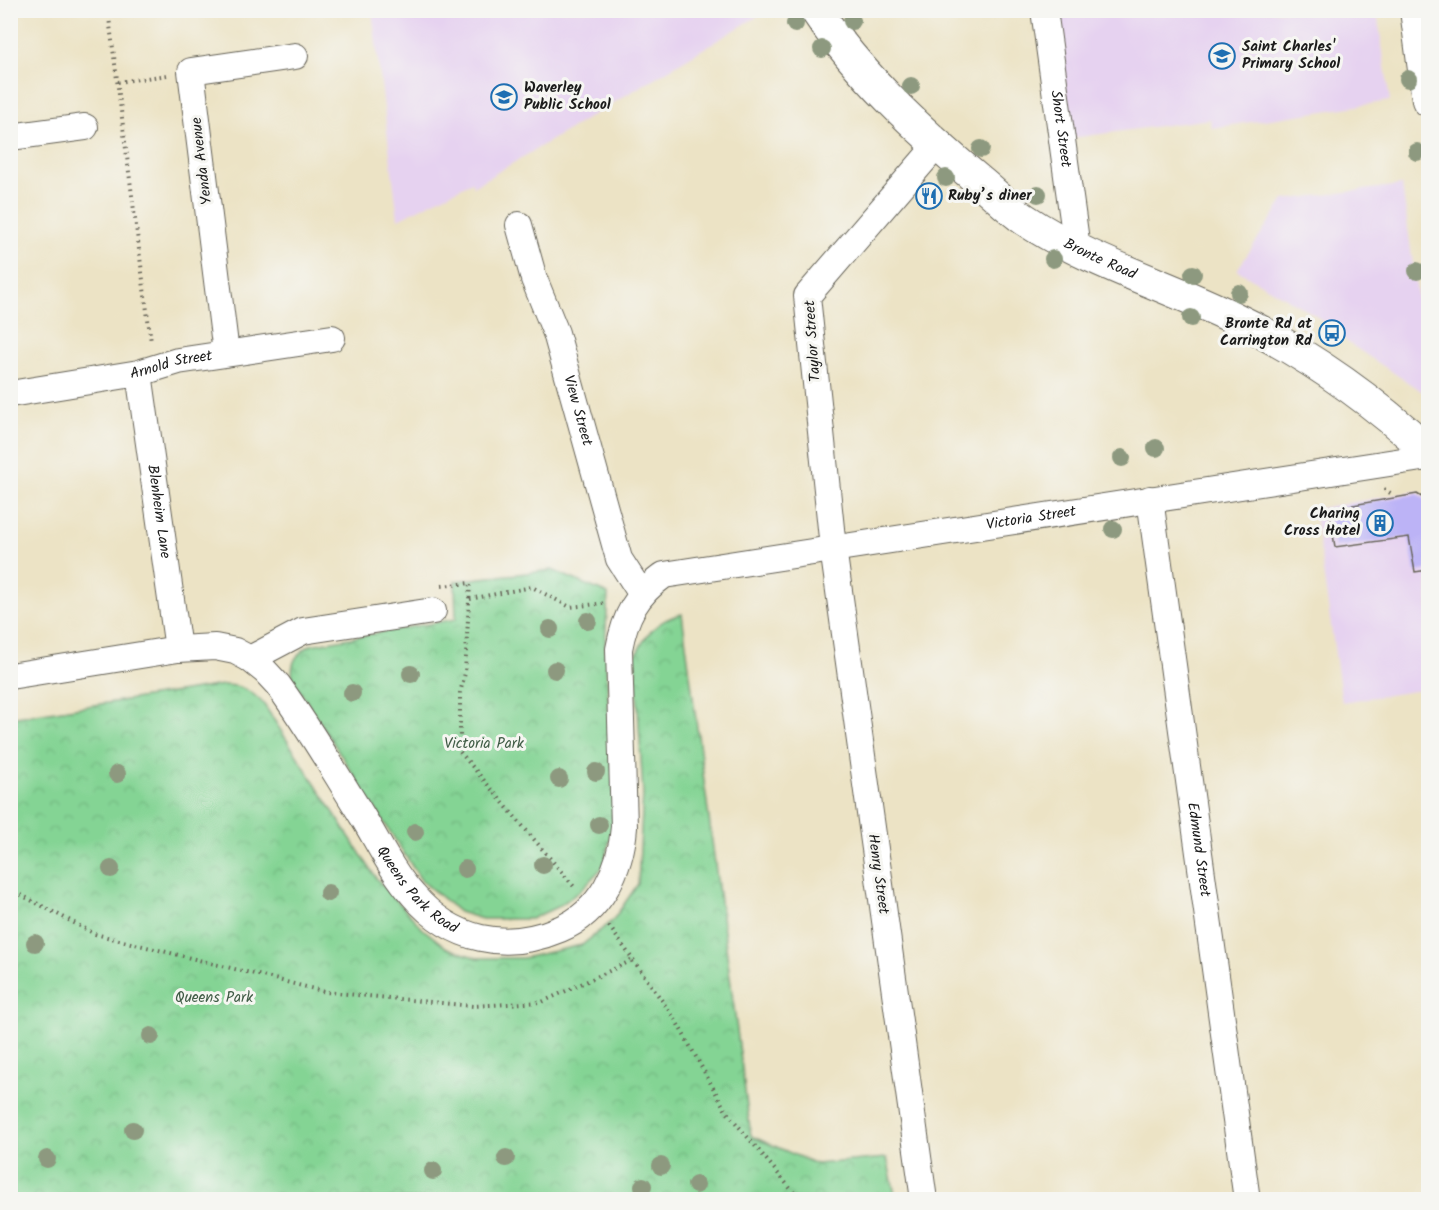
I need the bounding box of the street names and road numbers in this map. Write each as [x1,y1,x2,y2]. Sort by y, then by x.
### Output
street label: Short Street [1043,89,1078,169]
street label: Yenda Avenue [185,116,219,206]
street label: Bronte Road [1059,232,1141,287]
street label: Taylor Street [798,299,828,383]
street label: Arnold Street [128,344,214,386]
street label: View Street [556,373,599,449]
street label: Blenheim Lane [140,463,177,560]
street label: Victoria Street [985,499,1078,537]
street label: Edmund Street [1180,801,1217,899]
street label: Henry Street [860,832,896,916]
street label: Queens Park Road [370,841,463,941]

